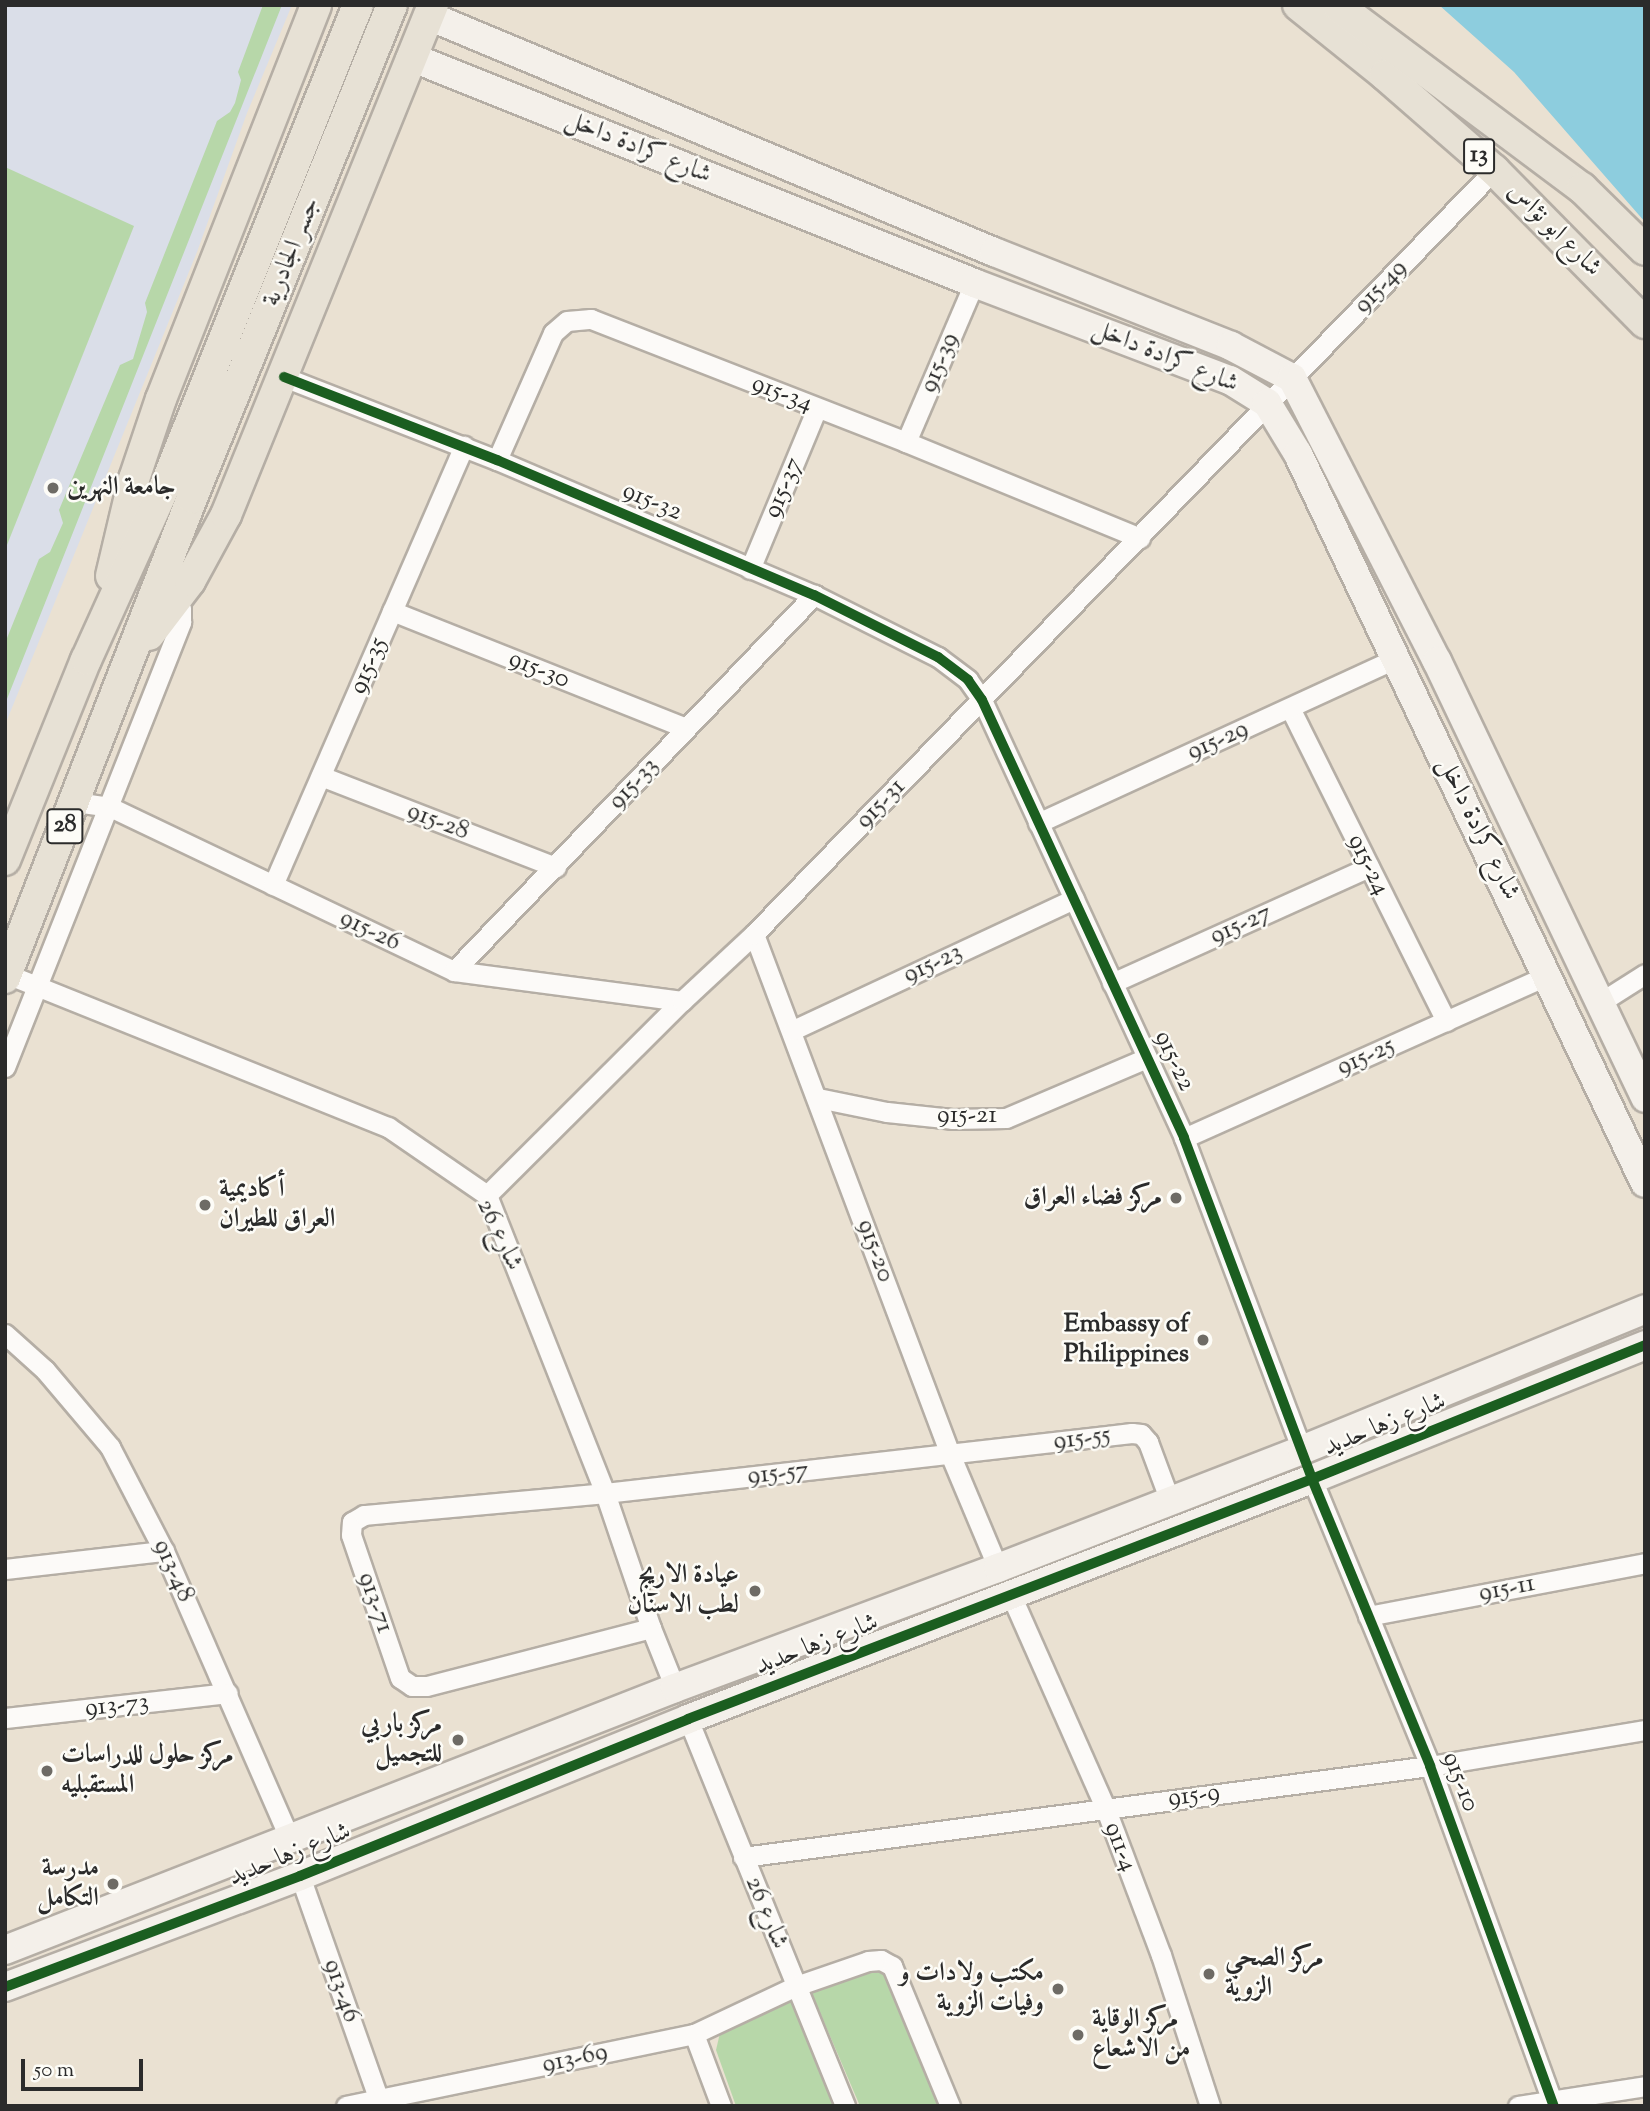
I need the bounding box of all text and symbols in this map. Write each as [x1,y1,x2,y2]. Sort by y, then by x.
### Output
street label: شارع كرادة داخل [560,105,716,191]
road number: 13 [1462,136,1496,176]
street label: شارع ابو نؤاس [1500,176,1608,284]
street label: جسر الجادرية [256,193,328,311]
street label: 915-49 [1348,253,1414,321]
street label: شارع كرادة داخل [1087,314,1243,400]
street label: 915-39 [914,328,966,398]
street label: 915-34 [747,368,817,420]
street label: 915-37 [757,453,811,523]
place label: جامعة النهرين [67,472,175,504]
street label: 915-32 [617,476,687,528]
marker: جامعة النهرين [45,480,61,496]
street label: 915-35 [343,633,395,699]
street label: 915-30 [504,644,574,696]
street label: 915-29 [1183,714,1253,768]
street label: 915-33 [602,751,666,817]
street label: شارع كرادة داخل [1430,753,1526,905]
street label: 915-31 [849,772,913,836]
street label: 915-28 [402,796,474,848]
road number: 28 [46,806,84,846]
street label: 915-24 [1340,829,1396,901]
street label: 915-27 [1205,898,1277,952]
street label: 915-26 [334,903,406,959]
street label: 915-23 [898,937,968,991]
street label: 915-22 [1146,1026,1202,1096]
street label: 915-25 [1332,1031,1400,1083]
street label: 915-21 [937,1100,997,1132]
place label: أكاديمية العراق للطيران [219,1174,336,1236]
place label: مركز فضاء العراق [1023,1182,1162,1214]
marker: مركز فضاء العراق [1168,1190,1184,1206]
street label: شارع 26 [469,1194,529,1276]
marker: أكاديمية العراق للطيران [197,1197,213,1213]
street label: 915-20 [849,1215,901,1287]
place label: Embassy of Philippines [1064,1309,1189,1370]
marker: Embassy of Philippines [1195,1332,1211,1348]
street label: شارع زها حديد [1319,1386,1451,1464]
street label: 915-55 [1052,1420,1112,1458]
street label: 915-57 [746,1455,810,1493]
street label: 913-48 [145,1535,201,1607]
place label: عيادة الاريج لطب الاسنان [627,1560,739,1622]
street label: 913-71 [350,1568,400,1638]
street label: 915-11 [1476,1568,1538,1610]
marker: عيادة الاريج لطب الاسنان [745,1581,765,1601]
street label: شارع زها حديد [751,1607,883,1683]
street label: 913-73 [83,1687,151,1725]
place label: مركز باربي للتجميل [361,1709,442,1770]
marker: مركز باربي للتجميل [448,1730,468,1750]
place label: مركز حلول للدراسات المستقبليه [61,1740,233,1802]
street label: 915-10 [1434,1748,1486,1816]
marker: مركز حلول للدراسات المستقبليه [39,1763,55,1779]
street label: 915-9 [1166,1777,1222,1815]
street label: شارع زها حديد [224,1816,356,1894]
street label: 911-4 [1096,1818,1144,1876]
place label: مدرسة التكامل [37,1853,99,1914]
street label: شارع 26 [737,1872,795,1954]
marker: مدرسة التكامل [105,1876,121,1892]
place label: مركز الصحي الزوية [1225,1943,1324,2004]
street label: 913-46 [316,1955,366,2027]
place label: مكتب ولادات و وفيات الزوية [899,1958,1044,2020]
marker: مركز الصحي الزوية [1199,1964,1219,1984]
marker: مكتب ولادات و وفيات الزوية [1050,1981,1066,1997]
place label: مركز الوقاية من الاشعاع [1092,2004,1190,2066]
marker: مركز الوقاية من الاشعاع [1070,2027,1086,2043]
street label: 913-69 [539,2037,611,2081]
scale bar [24,2044,147,2088]
text: 50 m [34,2056,74,2086]

